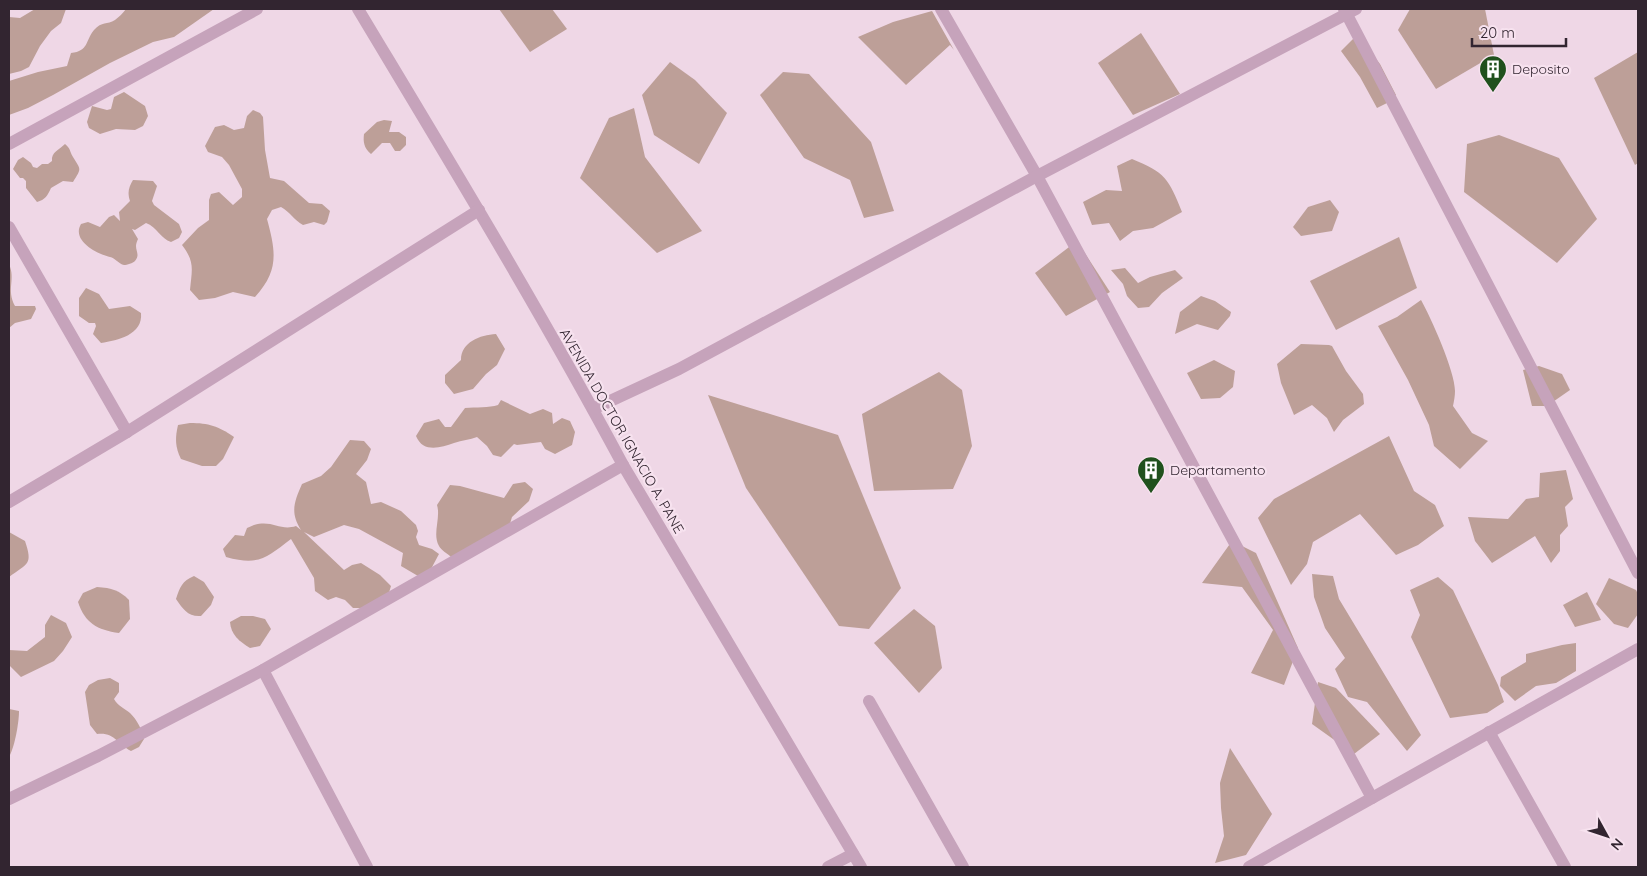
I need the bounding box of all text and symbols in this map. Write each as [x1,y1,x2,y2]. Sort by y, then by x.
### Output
scale bar [1472,15,1566,47]
text: 20 m [1480,23,1515,42]
building icon: Deposito [1478,54,1508,93]
place label: Deposito [1512,60,1570,78]
street label: AVENIDA DOCTOR IGNACIO A. PANE [556,325,688,537]
building icon: Departamento [1136,455,1166,494]
place label: Departamento [1170,461,1266,479]
north arrow [1582,811,1632,861]
text: N [1607,835,1627,854]

